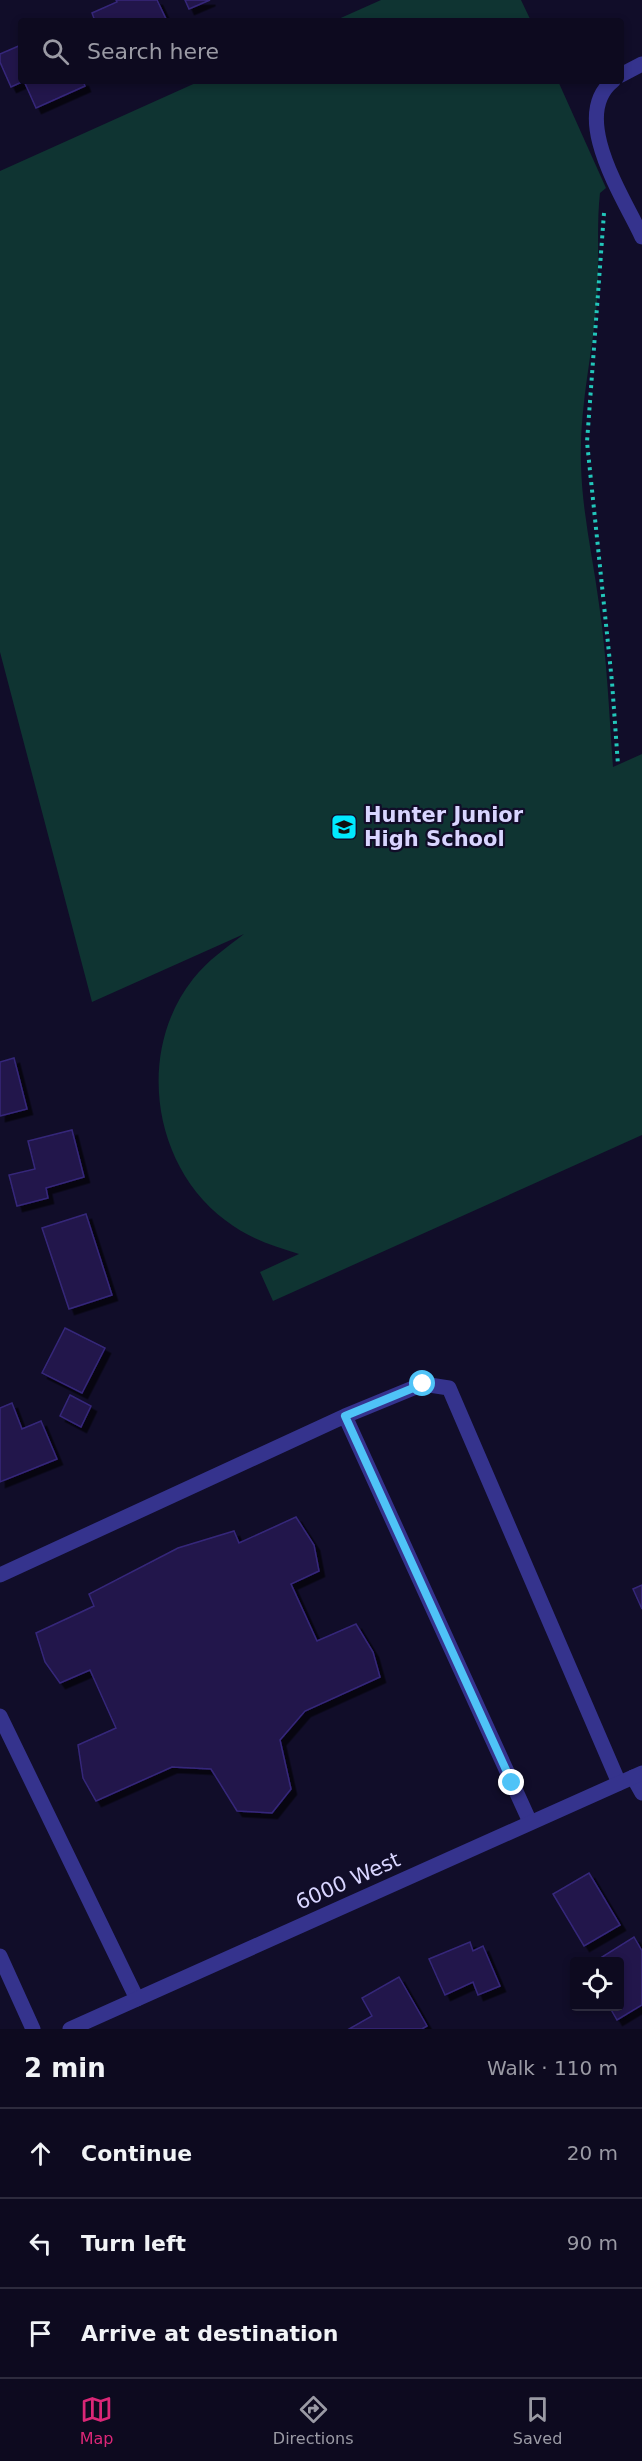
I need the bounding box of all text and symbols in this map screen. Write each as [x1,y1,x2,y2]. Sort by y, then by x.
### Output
search box [18,18,624,84]
icon: search [39,35,72,68]
text: Search here [87,39,219,64]
place label: Hunter Junior High School [364,803,524,851]
school or university icon: Hunter Junior High School [329,812,359,842]
route start [409,1370,435,1396]
route end [498,1769,524,1795]
street label: 6000 West [292,1847,404,1915]
map controls [570,1957,624,2011]
button: locate [570,1957,624,2011]
text: 2 min [24,2053,106,2083]
text: Walk · 110 m [487,2056,618,2080]
icon: ahead [24,2137,57,2170]
text: Continue [81,2141,192,2166]
text: 20 m [567,2141,618,2165]
icon: left [24,2227,57,2260]
text: Turn left [81,2231,186,2256]
text: 90 m [567,2231,618,2255]
icon: arrive [24,2317,57,2350]
text: Arrive at destination [81,2321,338,2346]
tab: Map [80,2393,113,2448]
tab: Directions [273,2393,353,2448]
tab: Saved [513,2393,562,2448]

